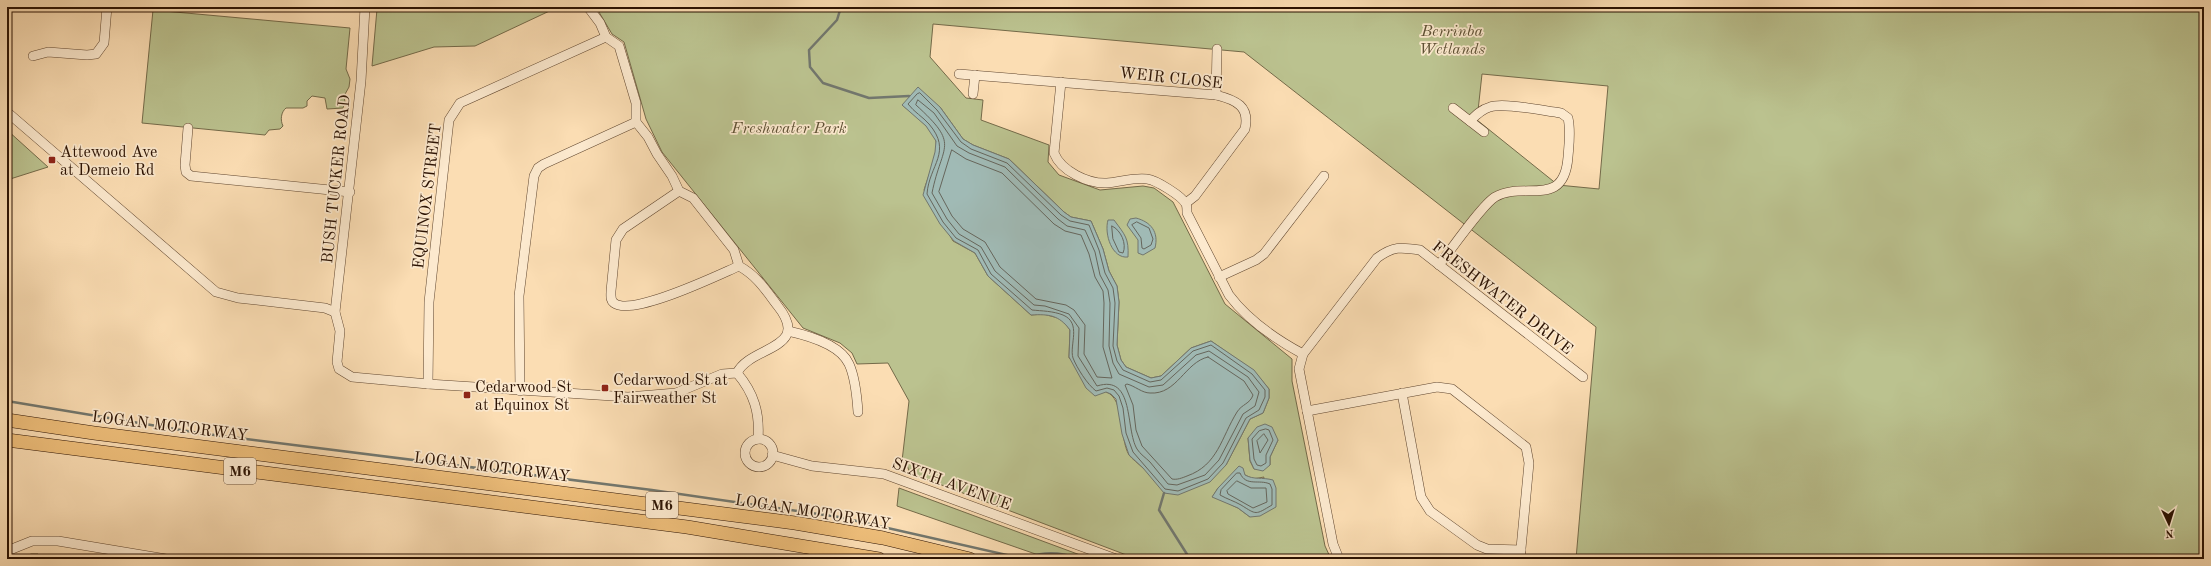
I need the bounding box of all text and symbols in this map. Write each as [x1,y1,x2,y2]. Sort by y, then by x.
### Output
park label: Berrinba Wetlands [1419,24,1486,58]
street label: WEIR CLOSE [1118,66,1223,92]
street label: BUSH TUCKER ROAD [320,94,354,264]
park label: Freshwater Park [730,121,847,137]
street label: EQUINOX STREET [411,122,445,270]
place label: Attewood Ave at Demeio Rd [60,145,157,179]
marker: Attewood Ave at Demeio Rd [47,155,57,165]
street label: FRESHWATER DRIVE [1428,239,1575,358]
place label: Cedarwood St at Fairweather St [613,373,728,407]
place label: Cedarwood St at Equinox St [475,380,572,414]
marker: Cedarwood St at Fairweather St [600,383,610,393]
marker: Cedarwood St at Equinox St [462,390,472,400]
street label: LOGAN MOTORWAY [91,409,249,445]
street label: LOGAN MOTORWAY [413,450,571,486]
street label: SIXTH AVENUE [890,456,1013,514]
road number: M6 [224,458,256,484]
road number: M6 [646,492,678,518]
street label: LOGAN MOTORWAY [734,493,892,533]
north arrow [2149,504,2189,544]
text: N [2164,527,2174,538]

